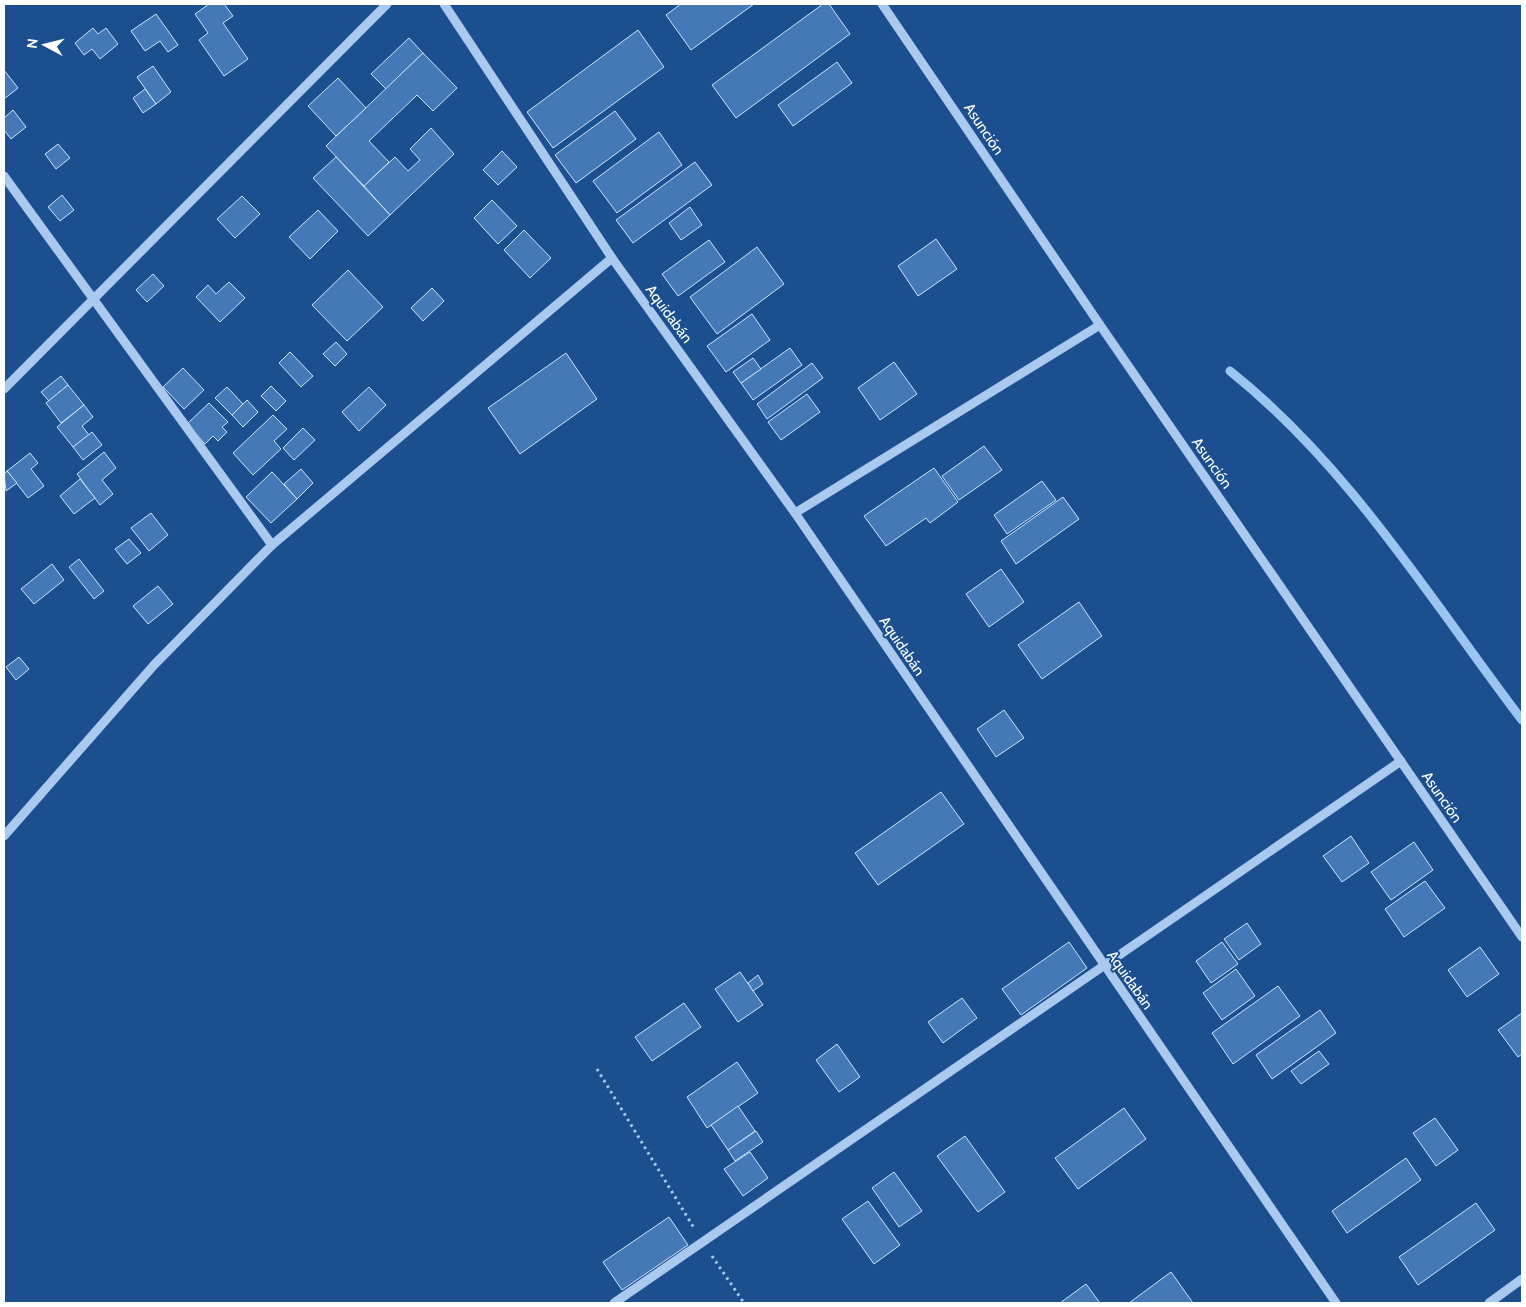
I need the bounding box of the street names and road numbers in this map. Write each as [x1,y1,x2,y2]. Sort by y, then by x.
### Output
street label: Asunción [960,100,1008,158]
street label: Aquidabán [642,281,696,347]
street label: Asunción [1188,434,1236,492]
street label: Aquidabán [876,613,928,679]
street label: Asunción [1418,768,1466,826]
street label: Aquidabán [1103,947,1157,1013]

